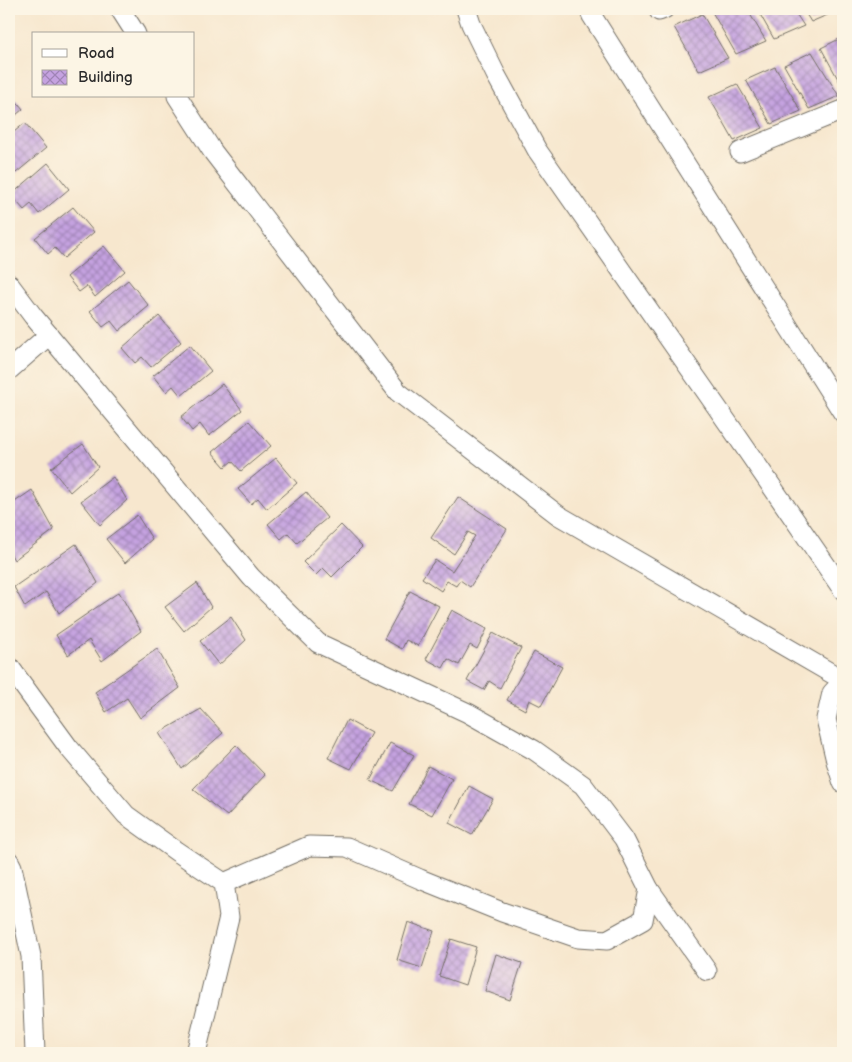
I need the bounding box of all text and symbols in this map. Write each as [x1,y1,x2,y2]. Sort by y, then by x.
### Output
legend [32,32,195,98]
text: Road [78,44,114,63]
text: Building [78,68,133,87]

